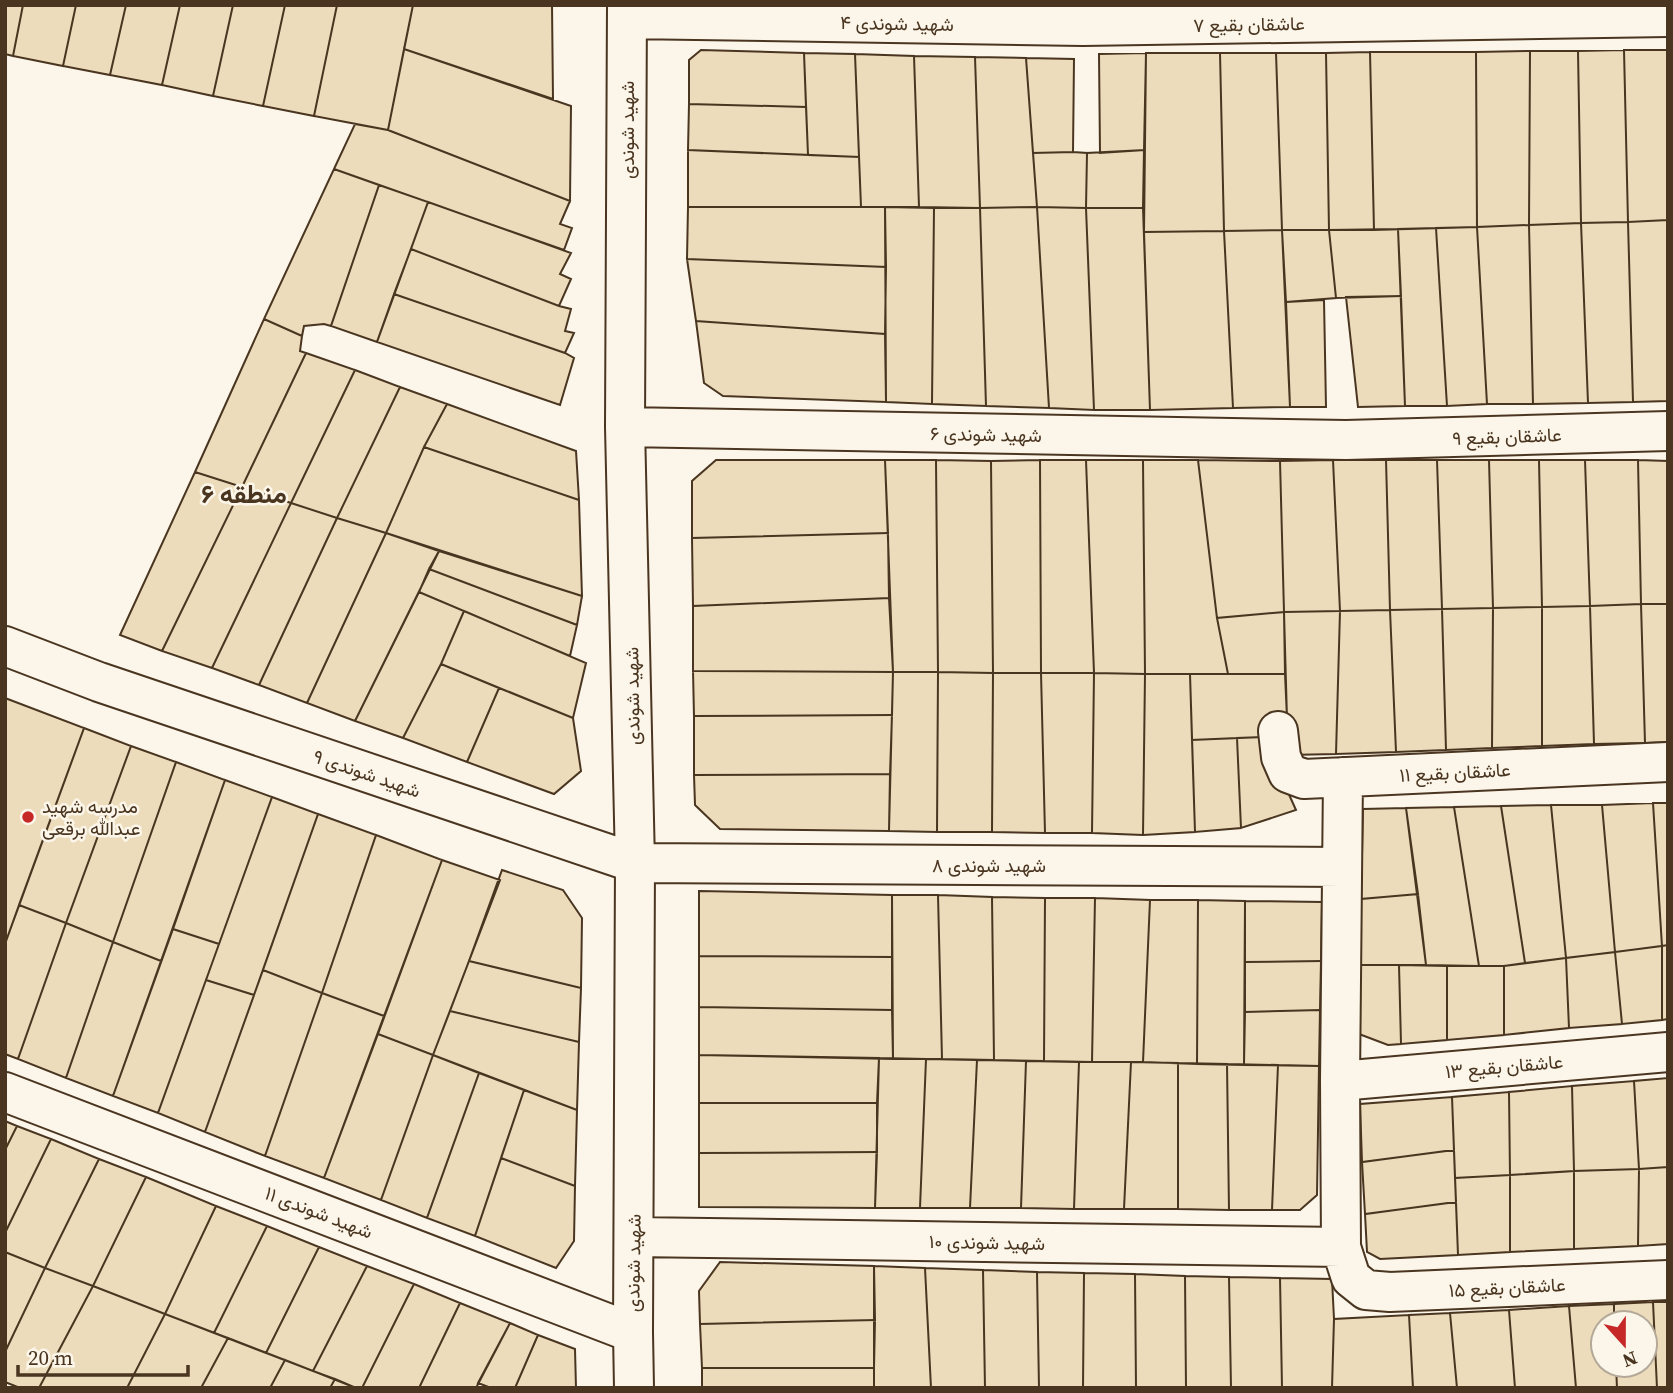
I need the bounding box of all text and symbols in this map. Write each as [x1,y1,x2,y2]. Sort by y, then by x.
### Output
street label: شهید شوندی ۴ [840,9,954,37]
street label: عاشقان بقیع ۷ [1193,10,1305,39]
street label: شهید شوندی [614,81,640,179]
street label: شهید شوندی ۶ [930,420,1042,448]
street label: عاشقان بقیع ۹ [1452,421,1562,452]
district label: منطقه ۶ [201,476,287,512]
street label: شهید شوندی [618,647,646,745]
street label: شهید شوندی ۹ [310,743,424,803]
street label: عاشقان بقیع ۱۱ [1399,756,1511,789]
place label: مدرسه شهید عبدالله برقعی [42,793,140,841]
marker: مدرسه شهید عبدالله برقعی [20,809,36,825]
street label: شهید شوندی ۸ [932,852,1046,878]
street label: عاشقان بقیع ۱۳ [1444,1048,1564,1085]
street label: شهید شوندی ۱۱ [261,1180,377,1245]
street label: شهید شوندی [619,1214,647,1312]
street label: شهید شوندی ۱۰ [929,1228,1045,1256]
street label: عاشقان بقیع ۱۵ [1448,1271,1566,1304]
north arrow [1589,1309,1659,1379]
scale bar [18,1334,187,1378]
text: 20 m [28,1343,73,1372]
text: N [1619,1345,1641,1375]

